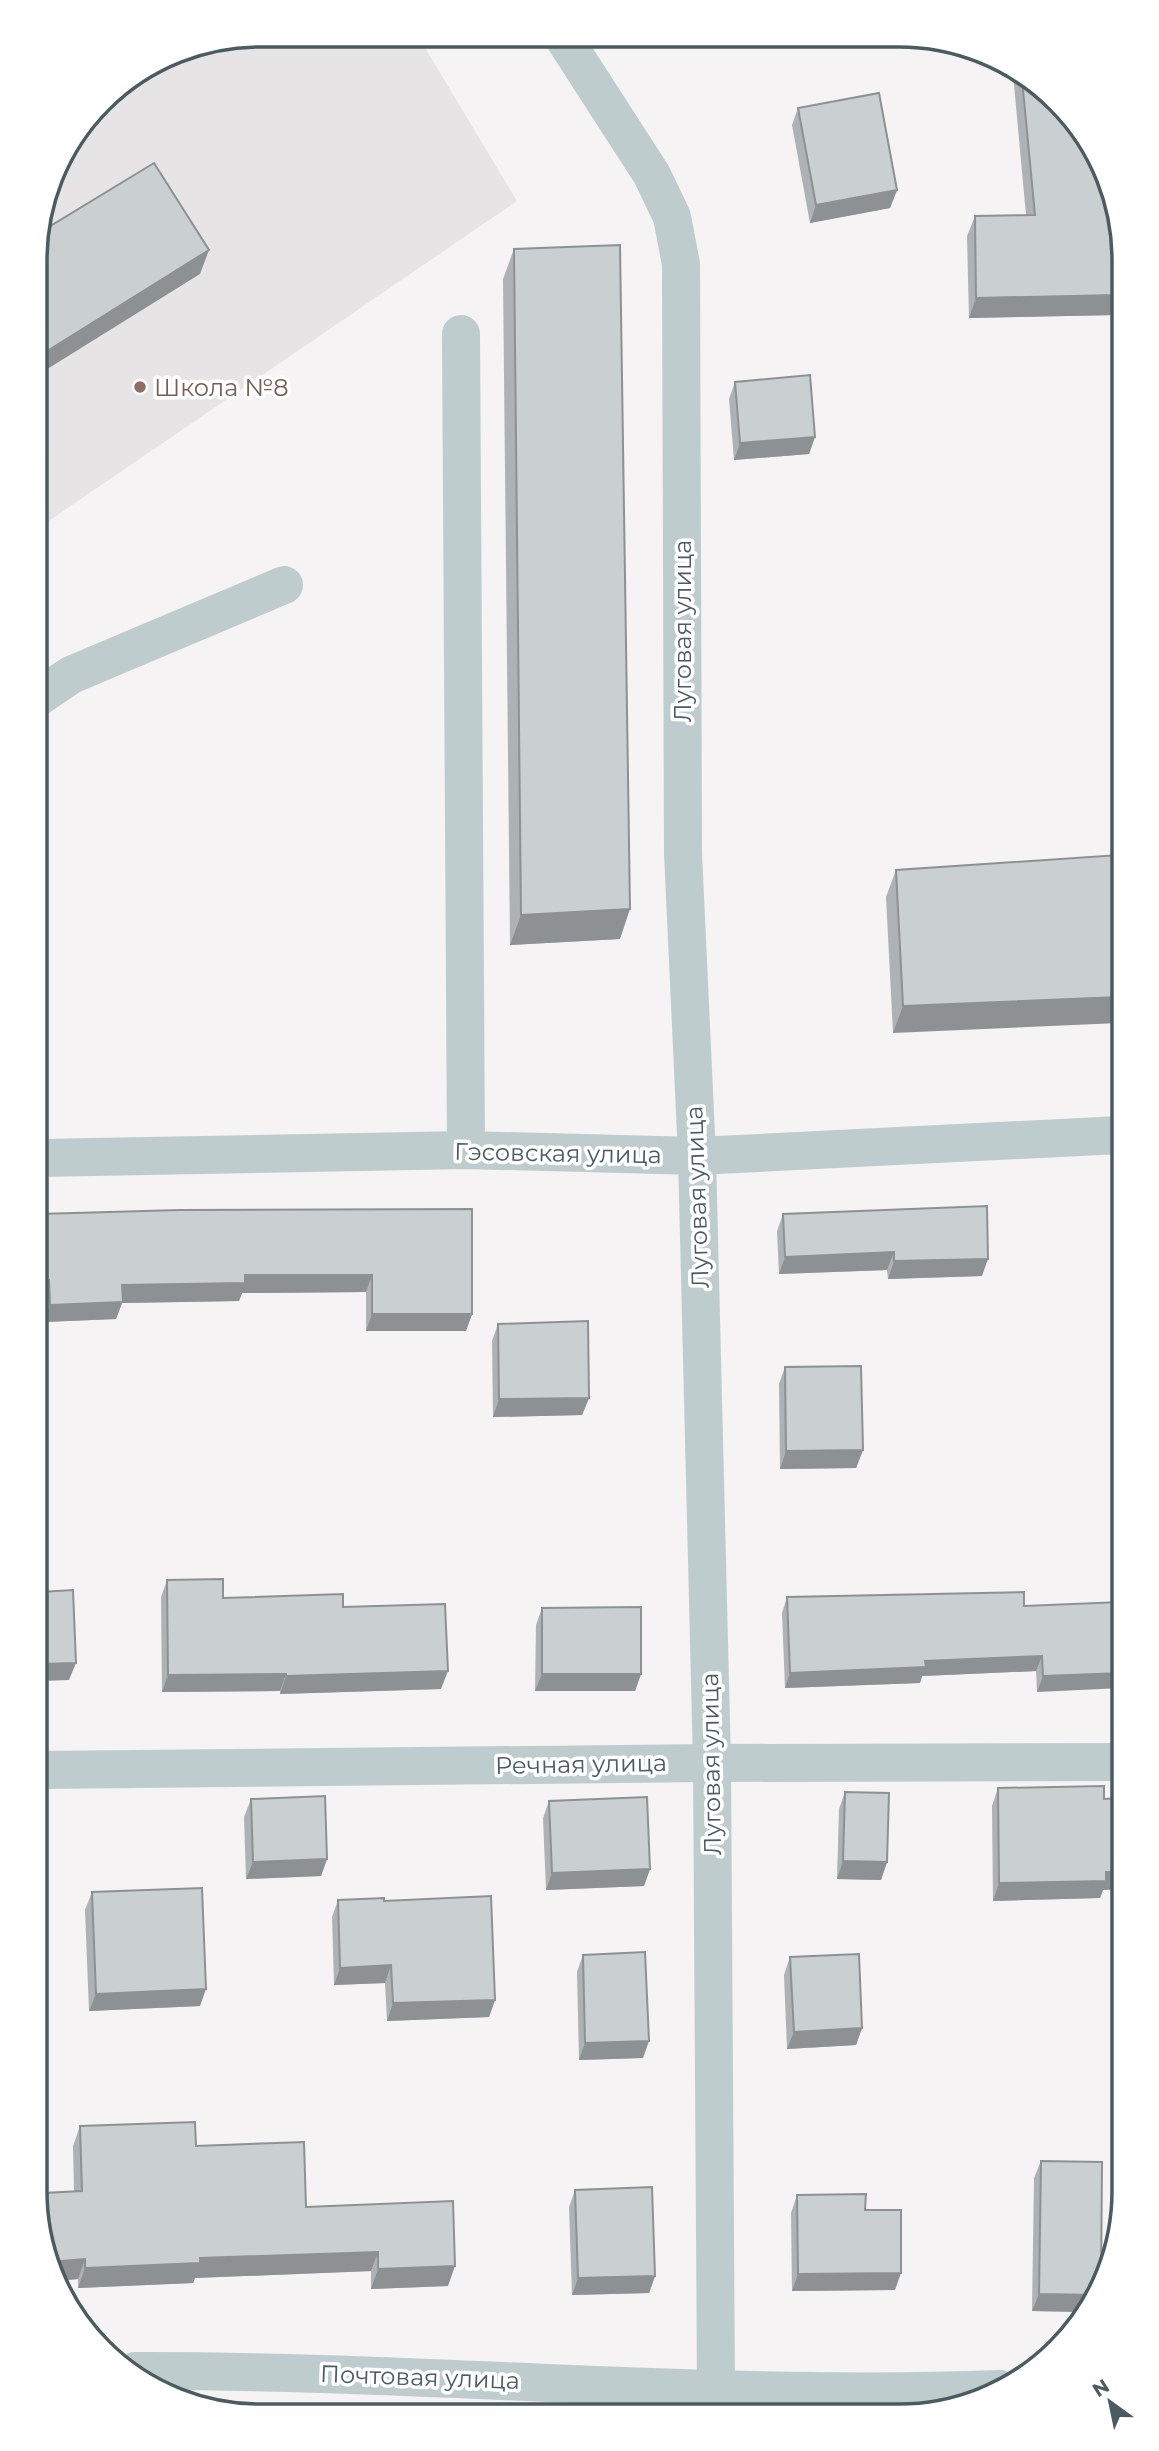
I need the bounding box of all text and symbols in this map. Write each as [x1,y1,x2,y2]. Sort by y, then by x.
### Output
place label: Школа №8 [154,373,289,402]
marker: Школа №8 [132,379,148,395]
street label: Луговая улица [668,540,697,722]
street label: Луговая улица [679,1105,715,1289]
street label: Гэсовская улица [454,1137,662,1169]
street label: Луговая улица [695,1672,727,1856]
street label: Речная улица [495,1748,667,1780]
street label: Почтовая улица [320,2359,520,2395]
north arrow [1075,2367,1145,2437]
text: N [1088,2374,1114,2402]

